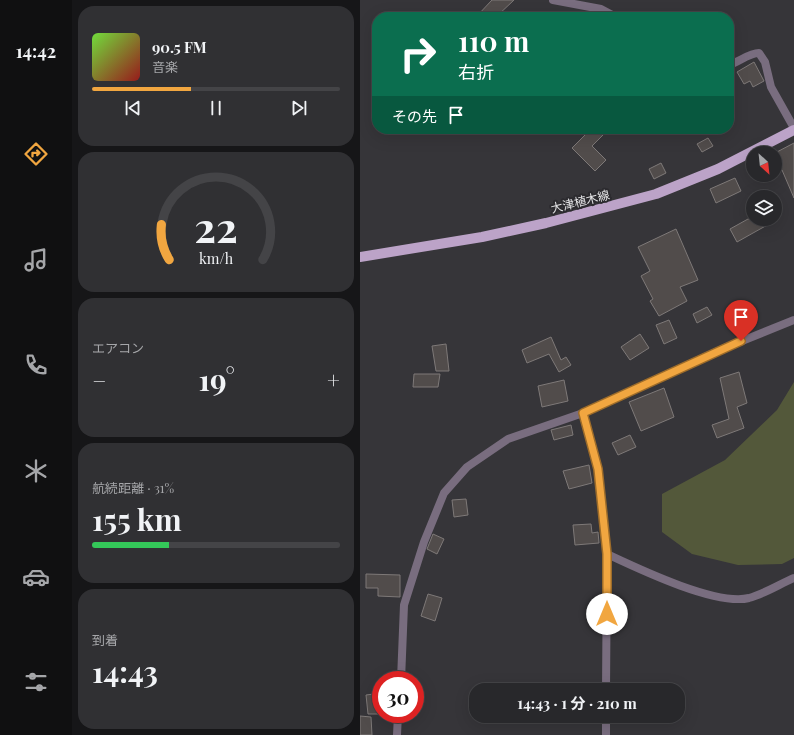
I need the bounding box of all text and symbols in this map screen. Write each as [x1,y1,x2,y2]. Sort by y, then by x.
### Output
text: 110 m [458,22,529,59]
icon: right [392,28,444,80]
text: 90.5 FM [152,37,207,57]
text: 14:42 [16,39,56,63]
text: 音楽 [152,58,178,75]
text: 右折 [458,60,494,84]
icon: previous [122,97,144,119]
icon: pause [205,97,227,119]
icon: next [288,97,310,119]
icon: arrive [445,104,467,126]
text: その先 [392,106,437,126]
icon: directions [22,140,50,168]
north arrow [746,146,782,182]
map controls [746,146,782,226]
street label: 大津植木線 [549,186,611,216]
button: layers [746,190,782,226]
text: 22 [194,197,238,252]
icon: music [22,246,50,274]
text: km/h [199,248,234,267]
pin [724,300,758,341]
icon: arrive [730,306,752,328]
text: エアコン [92,339,144,356]
icon: phone [22,351,50,379]
text: 19° [199,359,235,399]
text: − [92,365,106,395]
text: + [327,365,340,395]
icon: climate [22,457,50,485]
text: 航続距離 · 31% [92,479,174,496]
text: 155 km [92,499,182,539]
icon: car [22,563,50,591]
position arrow [586,593,628,635]
text: 到着 [92,631,118,648]
text: 14:43 [92,651,158,691]
icon: filters [22,668,50,696]
speed limit sign: 30 [372,671,424,723]
text: 14:43 · 1 分 · 210 m [517,693,637,713]

